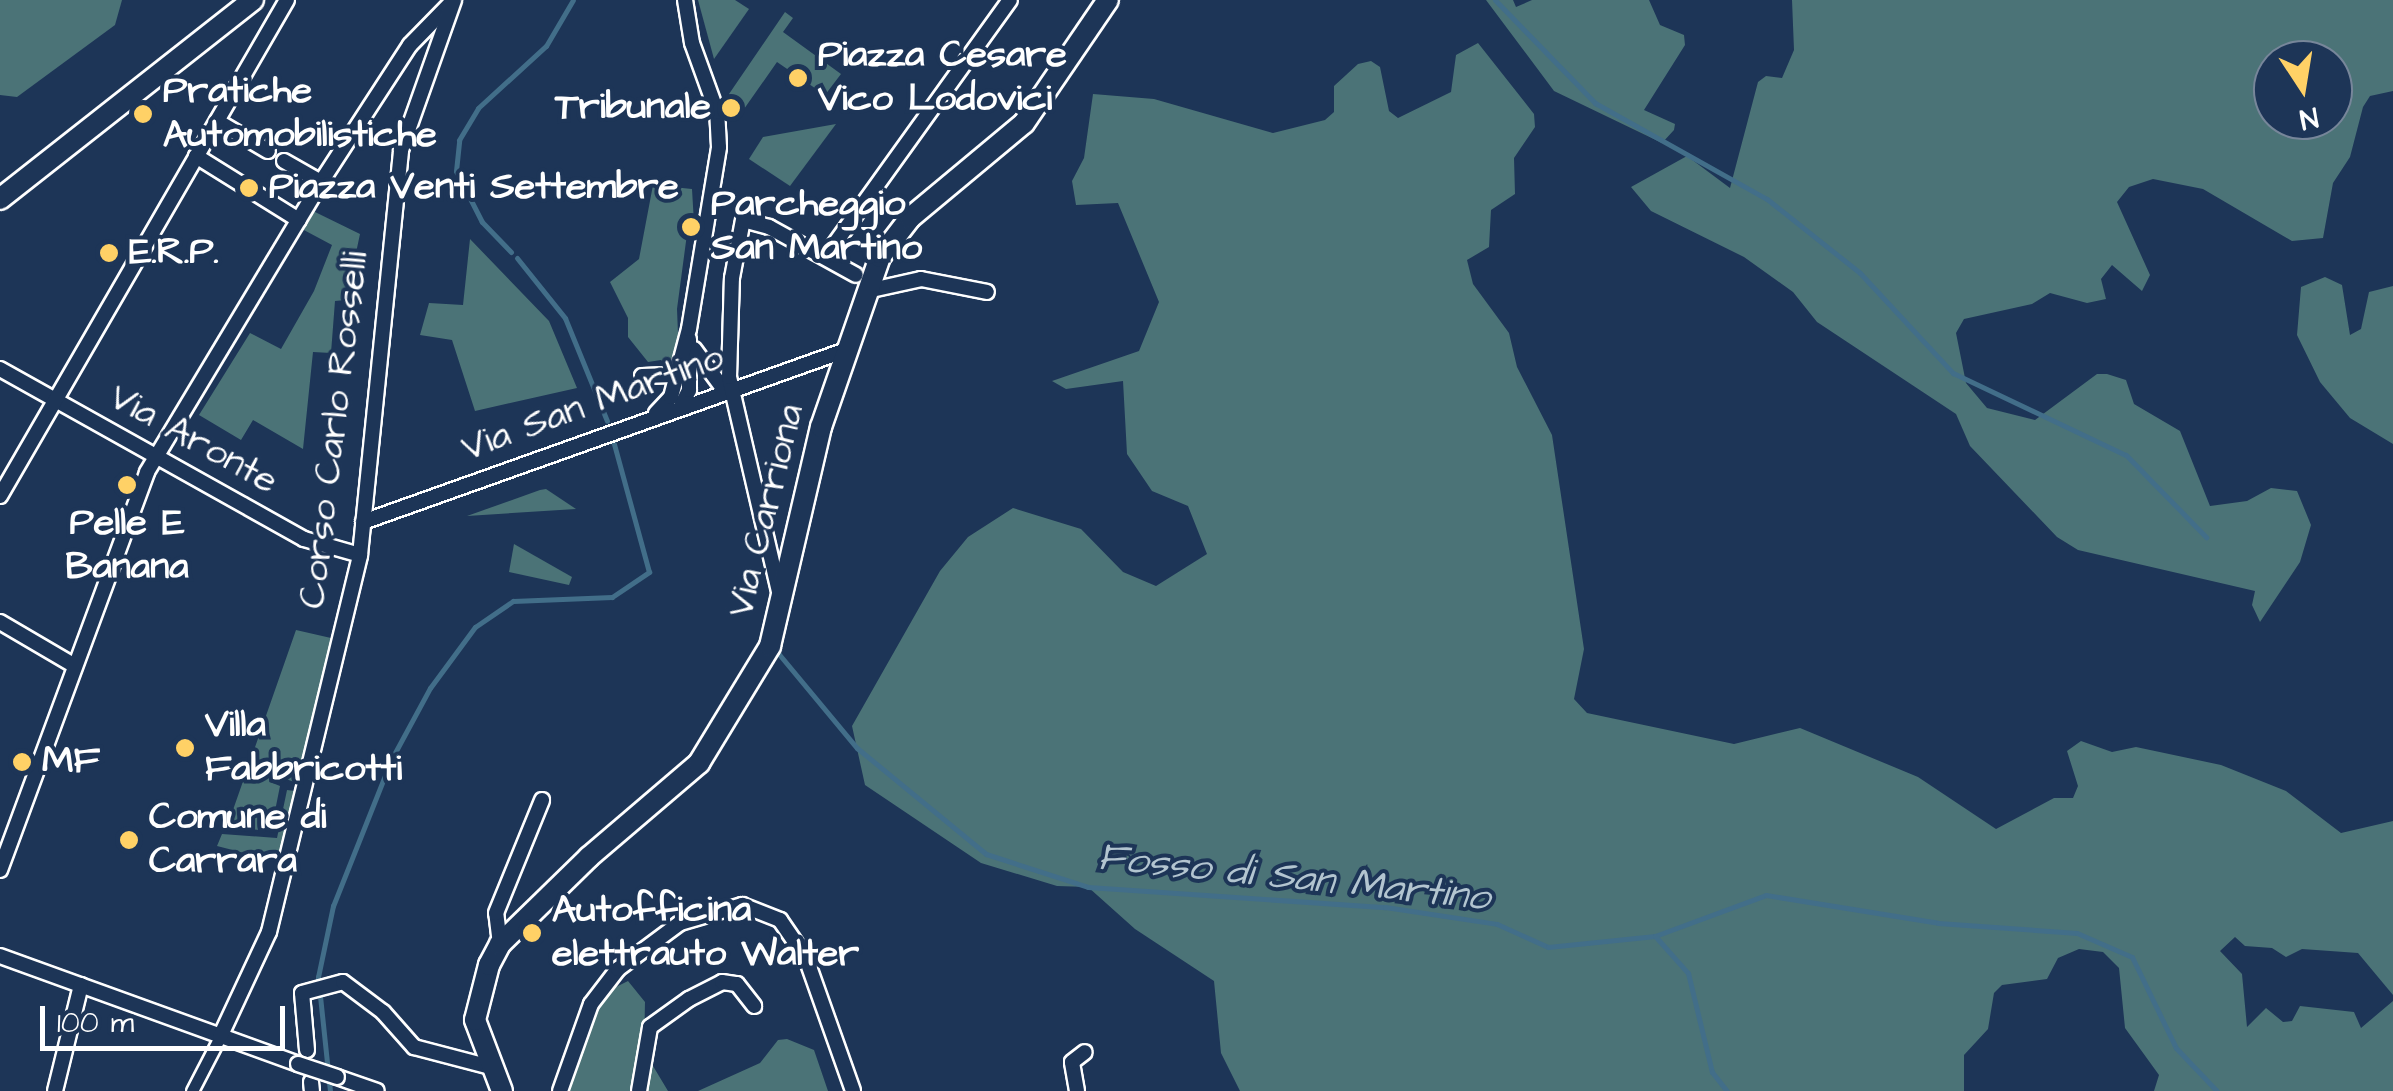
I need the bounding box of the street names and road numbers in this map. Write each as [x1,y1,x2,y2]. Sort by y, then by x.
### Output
street label: Corso Carlo Rosselli [290,249,380,611]
street label: Via San Martino [456,335,730,473]
street label: Via Aronte [101,375,285,505]
street label: Via Carriona [719,400,815,622]

